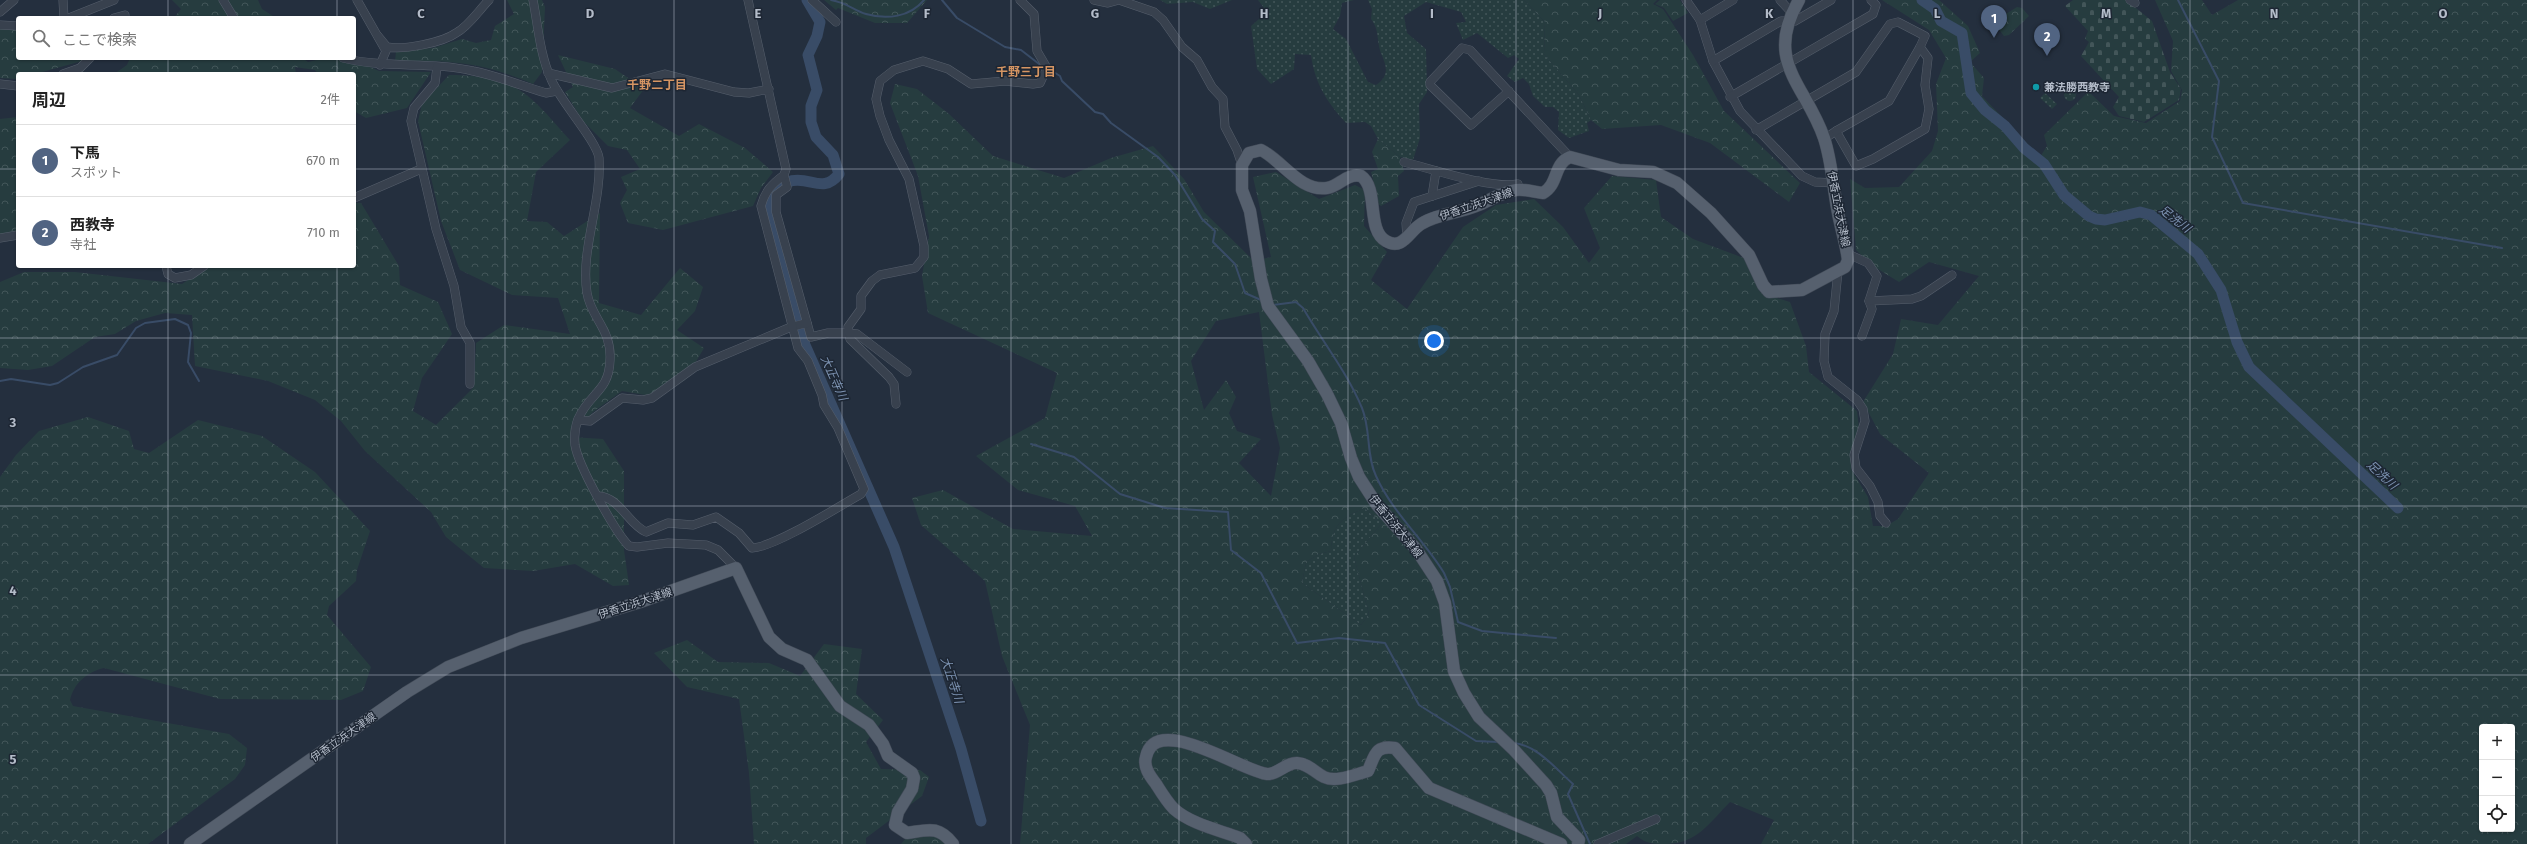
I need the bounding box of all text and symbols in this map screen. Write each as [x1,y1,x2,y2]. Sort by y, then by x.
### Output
pin: 1 [1981,5,2007,38]
text: C [417,6,425,21]
text: D [586,6,595,21]
text: E [755,6,762,21]
text: F [924,6,931,21]
text: G [1091,6,1099,21]
text: H [1260,6,1268,21]
text: I [1430,6,1434,21]
text: J [1597,6,1602,21]
text: K [1765,6,1774,21]
text: L [1934,6,1941,21]
text: M [2101,6,2111,21]
text: N [2270,6,2278,21]
text: O [2439,6,2448,21]
search box [16,16,356,60]
pin: 2 [2034,23,2060,56]
icon: search [30,27,52,49]
text: ここで検索 [62,31,137,49]
district label: 千野三丁目 [996,65,1056,79]
district label: 千野二丁目 [627,78,687,92]
place label: 兼法勝西教寺 [2044,81,2110,94]
marker: 兼法勝西教寺 [2031,82,2041,92]
text: 周辺 [32,90,66,111]
text: 2件 [321,92,340,107]
text: 下馬 [70,144,100,162]
text: 1 [42,153,48,168]
text: 670 m [306,153,340,168]
text: スポット [70,165,122,180]
street label: 伊香立浜大津線 [1825,170,1852,248]
street label: 伊香立浜大津線 [1438,186,1515,223]
water label: 足洗川 [2157,202,2195,237]
text: 西教寺 [70,216,115,234]
text: 2 [42,225,48,240]
text: 710 m [307,225,340,240]
text: 寺社 [70,237,96,252]
your location [1424,331,1444,351]
water label: 大正寺川 [818,353,851,405]
text: 3 [9,415,17,430]
water label: 足洗川 [2364,458,2401,494]
street label: 伊香立浜大津線 [1366,492,1425,560]
text: 4 [9,583,17,598]
street label: 伊香立浜大津線 [597,585,674,622]
water label: 大正寺川 [938,655,967,707]
street label: 伊香立浜大津線 [308,710,379,765]
map controls [2479,724,2515,832]
button: + [2479,724,2515,760]
text: 5 [10,752,17,767]
button: − [2479,760,2515,796]
button: locate [2479,796,2515,832]

